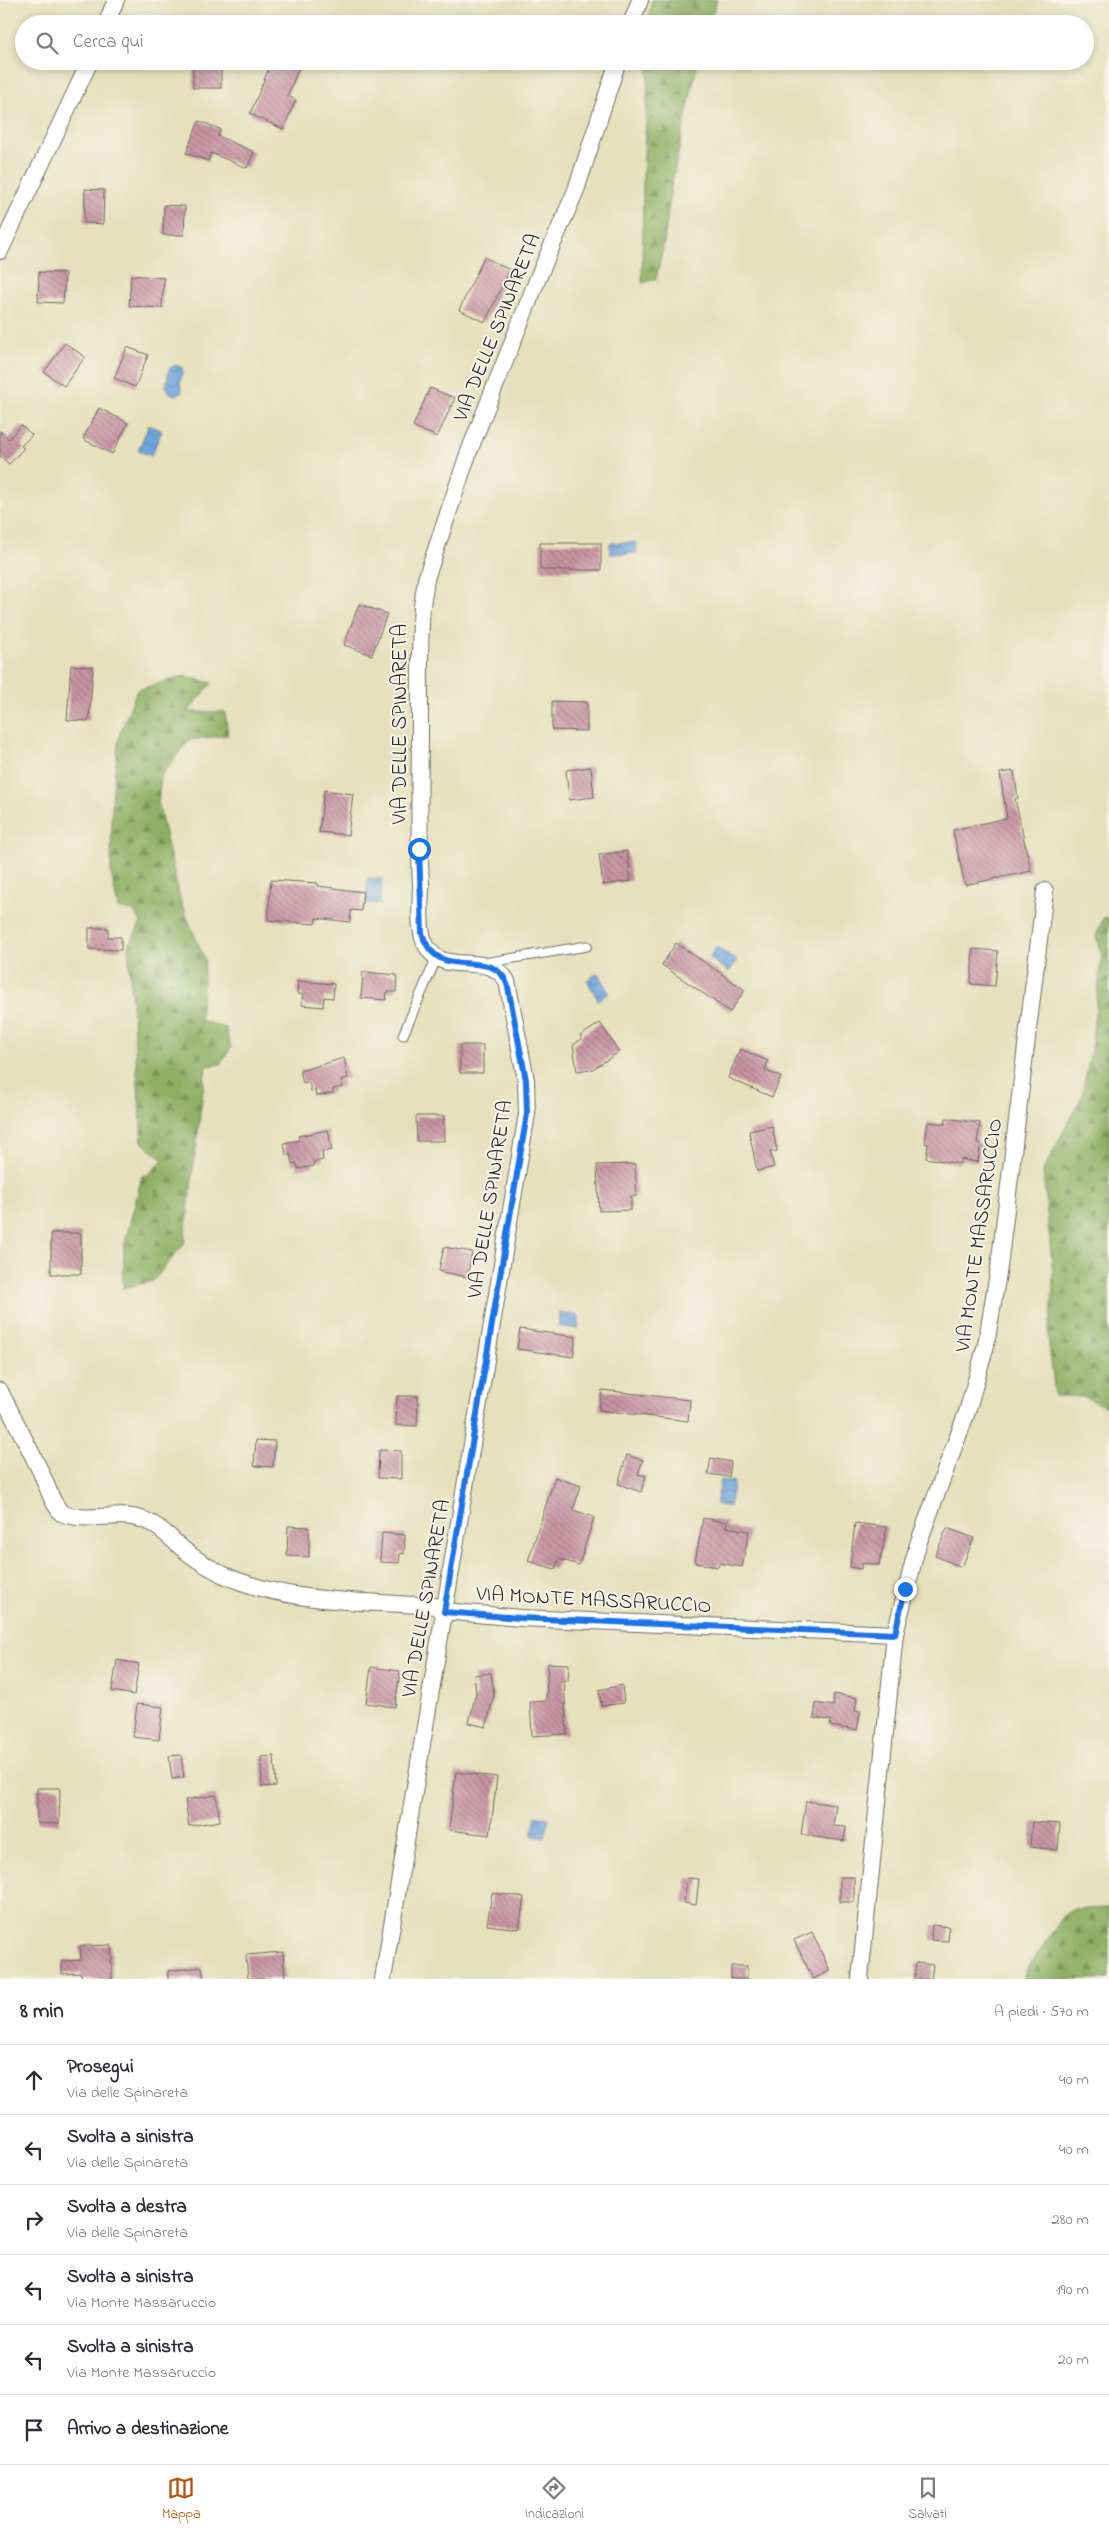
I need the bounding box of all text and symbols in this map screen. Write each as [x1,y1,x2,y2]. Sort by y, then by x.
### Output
search box [15,15,1094,70]
icon: search [33,29,61,57]
text: Cerca qui [73,29,143,56]
street label: VIA DELLE SPINARETA [446,229,549,427]
street label: VIA DELLE SPINARETA [386,624,416,825]
route start [408,838,431,861]
street label: VIA DELLE SPINARETA [460,1098,521,1302]
street label: VIA MONTE MASSARUCCIO [949,1117,1011,1355]
street label: VIA DELLE SPINARETA [395,1497,459,1701]
route end [894,1578,917,1601]
street label: VIA MONTE MASSARUCCIO [475,1580,712,1622]
text: 8 min [20,1997,64,2027]
text: A piedi · 570 m [994,2000,1089,2024]
text: Prosegui [67,2054,134,2081]
icon: ahead [20,2066,48,2094]
text: 40 m [1059,2068,1089,2092]
text: Via delle Spinareta [67,2081,188,2105]
text: Svolta a sinistra [67,2124,194,2151]
icon: left [20,2136,48,2164]
text: 40 m [1059,2138,1089,2162]
text: Via delle Spinareta [67,2151,188,2175]
text: Svolta a destra [67,2194,187,2221]
icon: right [20,2206,48,2234]
text: 280 m [1052,2208,1089,2232]
text: Via delle Spinareta [67,2221,188,2245]
text: Svolta a sinistra [67,2264,194,2291]
icon: left [20,2276,48,2304]
text: 190 m [1056,2278,1089,2302]
text: Via Monte Massaruccio [67,2291,216,2315]
text: Svolta a sinistra [67,2334,194,2361]
icon: left [20,2346,48,2374]
text: 20 m [1058,2348,1089,2372]
text: Via Monte Massaruccio [67,2361,216,2385]
icon: arrive [20,2416,48,2444]
text: Arrivo a destinazione [67,2416,228,2443]
tab: Mappa [162,2474,201,2525]
tab: Indicazioni [525,2474,584,2525]
tab: Salvati [908,2474,947,2525]

